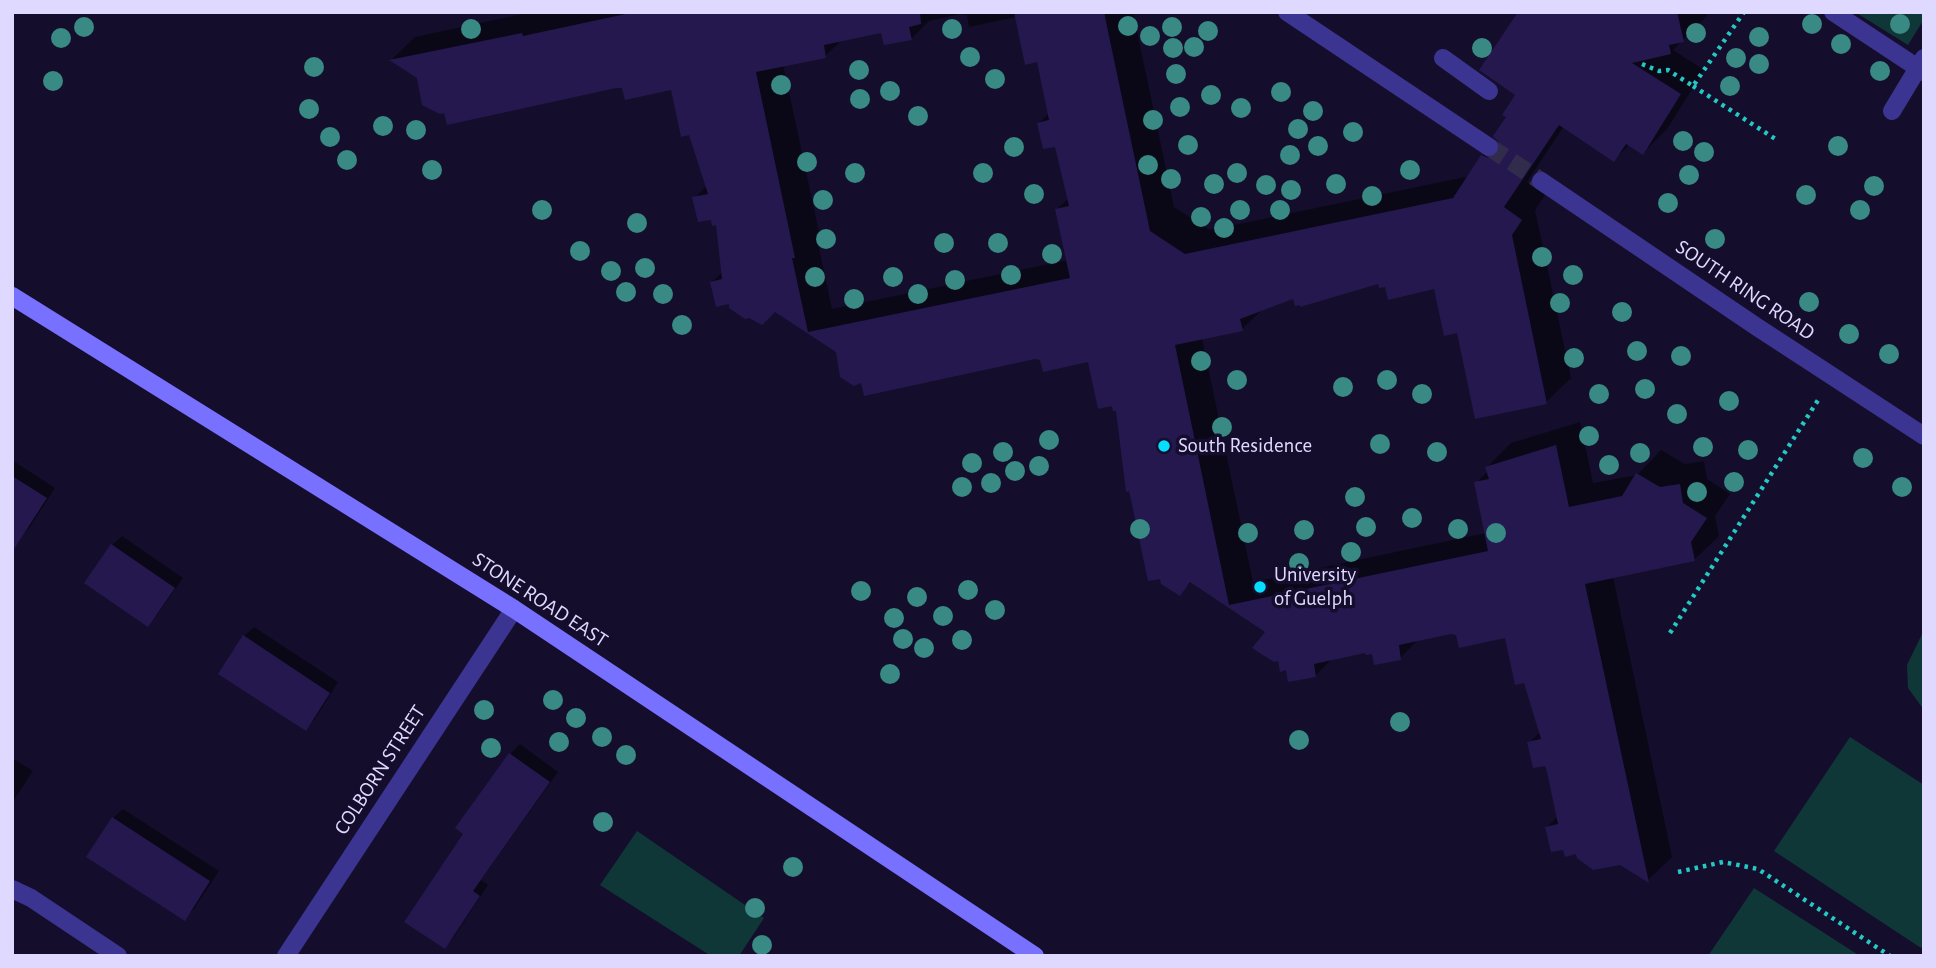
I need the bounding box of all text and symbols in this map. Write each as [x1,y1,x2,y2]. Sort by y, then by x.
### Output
street label: SOUTH RING ROAD [1671,234,1819,346]
place label: South Residence [1178,433,1312,459]
marker: South Residence [1156,438,1172,454]
street label: STONE ROAD EAST [468,547,612,653]
place label: University of Guelph [1274,562,1356,612]
marker: University of Guelph [1252,579,1268,595]
street label: COLBORN STREET [329,701,431,839]

